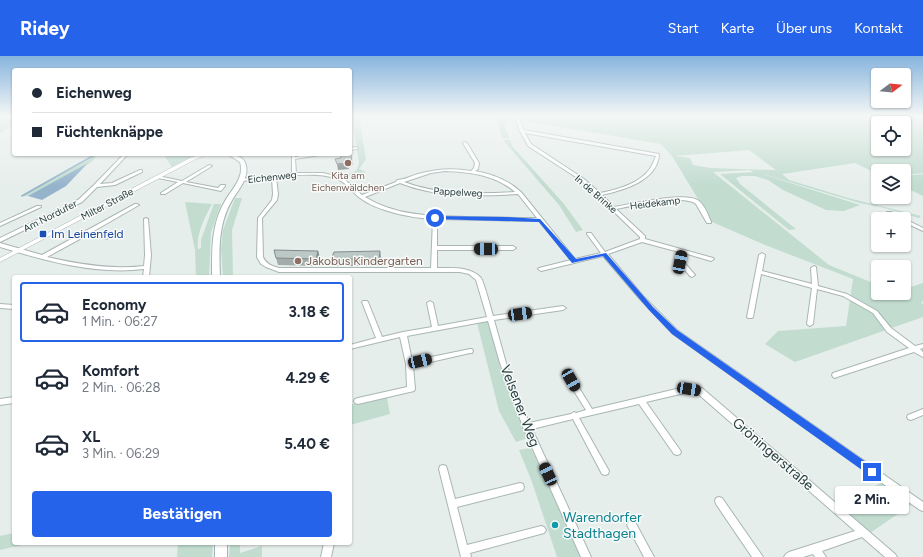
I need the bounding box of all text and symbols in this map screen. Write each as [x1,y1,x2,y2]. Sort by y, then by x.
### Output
text: Ridey [20,17,70,40]
text: Start [668,20,699,37]
text: Karte [721,20,754,37]
text: Über uns [776,20,832,37]
text: Kontakt [854,20,903,37]
north arrow [871,68,911,108]
map controls [871,68,911,300]
text: Eichenweg [56,84,132,102]
button: locate [871,116,911,156]
text: Füchtenknäppe [56,123,163,141]
marker: Kita am Eichenwäldchen [343,158,353,168]
button: layers [871,164,911,204]
street label: Eichenweg [247,168,297,186]
place label: Kita am Eichenwäldchen [311,169,385,194]
street label: In de Brinke [572,172,620,216]
street label: Milter Straße [79,184,136,223]
street label: Pappelweg [433,184,483,200]
street label: Heidekamp [629,193,681,213]
street label: Am Nordufer [21,197,80,235]
route start [426,209,444,227]
button: + [871,212,911,252]
place label: Im Leinenfeld [51,227,124,241]
marker: Im Leinenfeld [38,229,48,239]
car [474,243,498,255]
car [672,249,688,275]
place label: Jakobus Kindergarten [306,254,423,268]
marker: Jakobus Kindergarten [293,256,303,266]
button: − [871,260,911,300]
icon: car [34,294,70,330]
text: Economy [82,296,147,314]
text: 3.18 € [288,303,330,321]
car [507,306,533,322]
text: 1 Min. · 06:27 [82,314,158,329]
car [407,352,433,370]
icon: car [34,360,70,396]
text: Komfort [82,362,139,380]
street label: Velsener Weg [497,363,543,449]
car [560,367,582,393]
text: 4.29 € [285,369,330,387]
text: 2 Min. · 06:28 [82,380,160,395]
car [676,381,702,397]
street label: Gröningerstraße [729,414,817,494]
icon: car [34,426,70,462]
text: XL [82,428,100,446]
text: 5.40 € [284,435,330,453]
text: 3 Min. · 06:29 [82,446,160,461]
car [537,461,559,487]
route end [863,463,881,481]
callout: 2 Min. [835,486,909,514]
button: Bestätigen [32,491,332,537]
text: 2 Min. [854,492,890,507]
place label: Warendorfer Stadthagen [563,509,642,542]
marker: Warendorfer Stadthagen [550,520,560,530]

